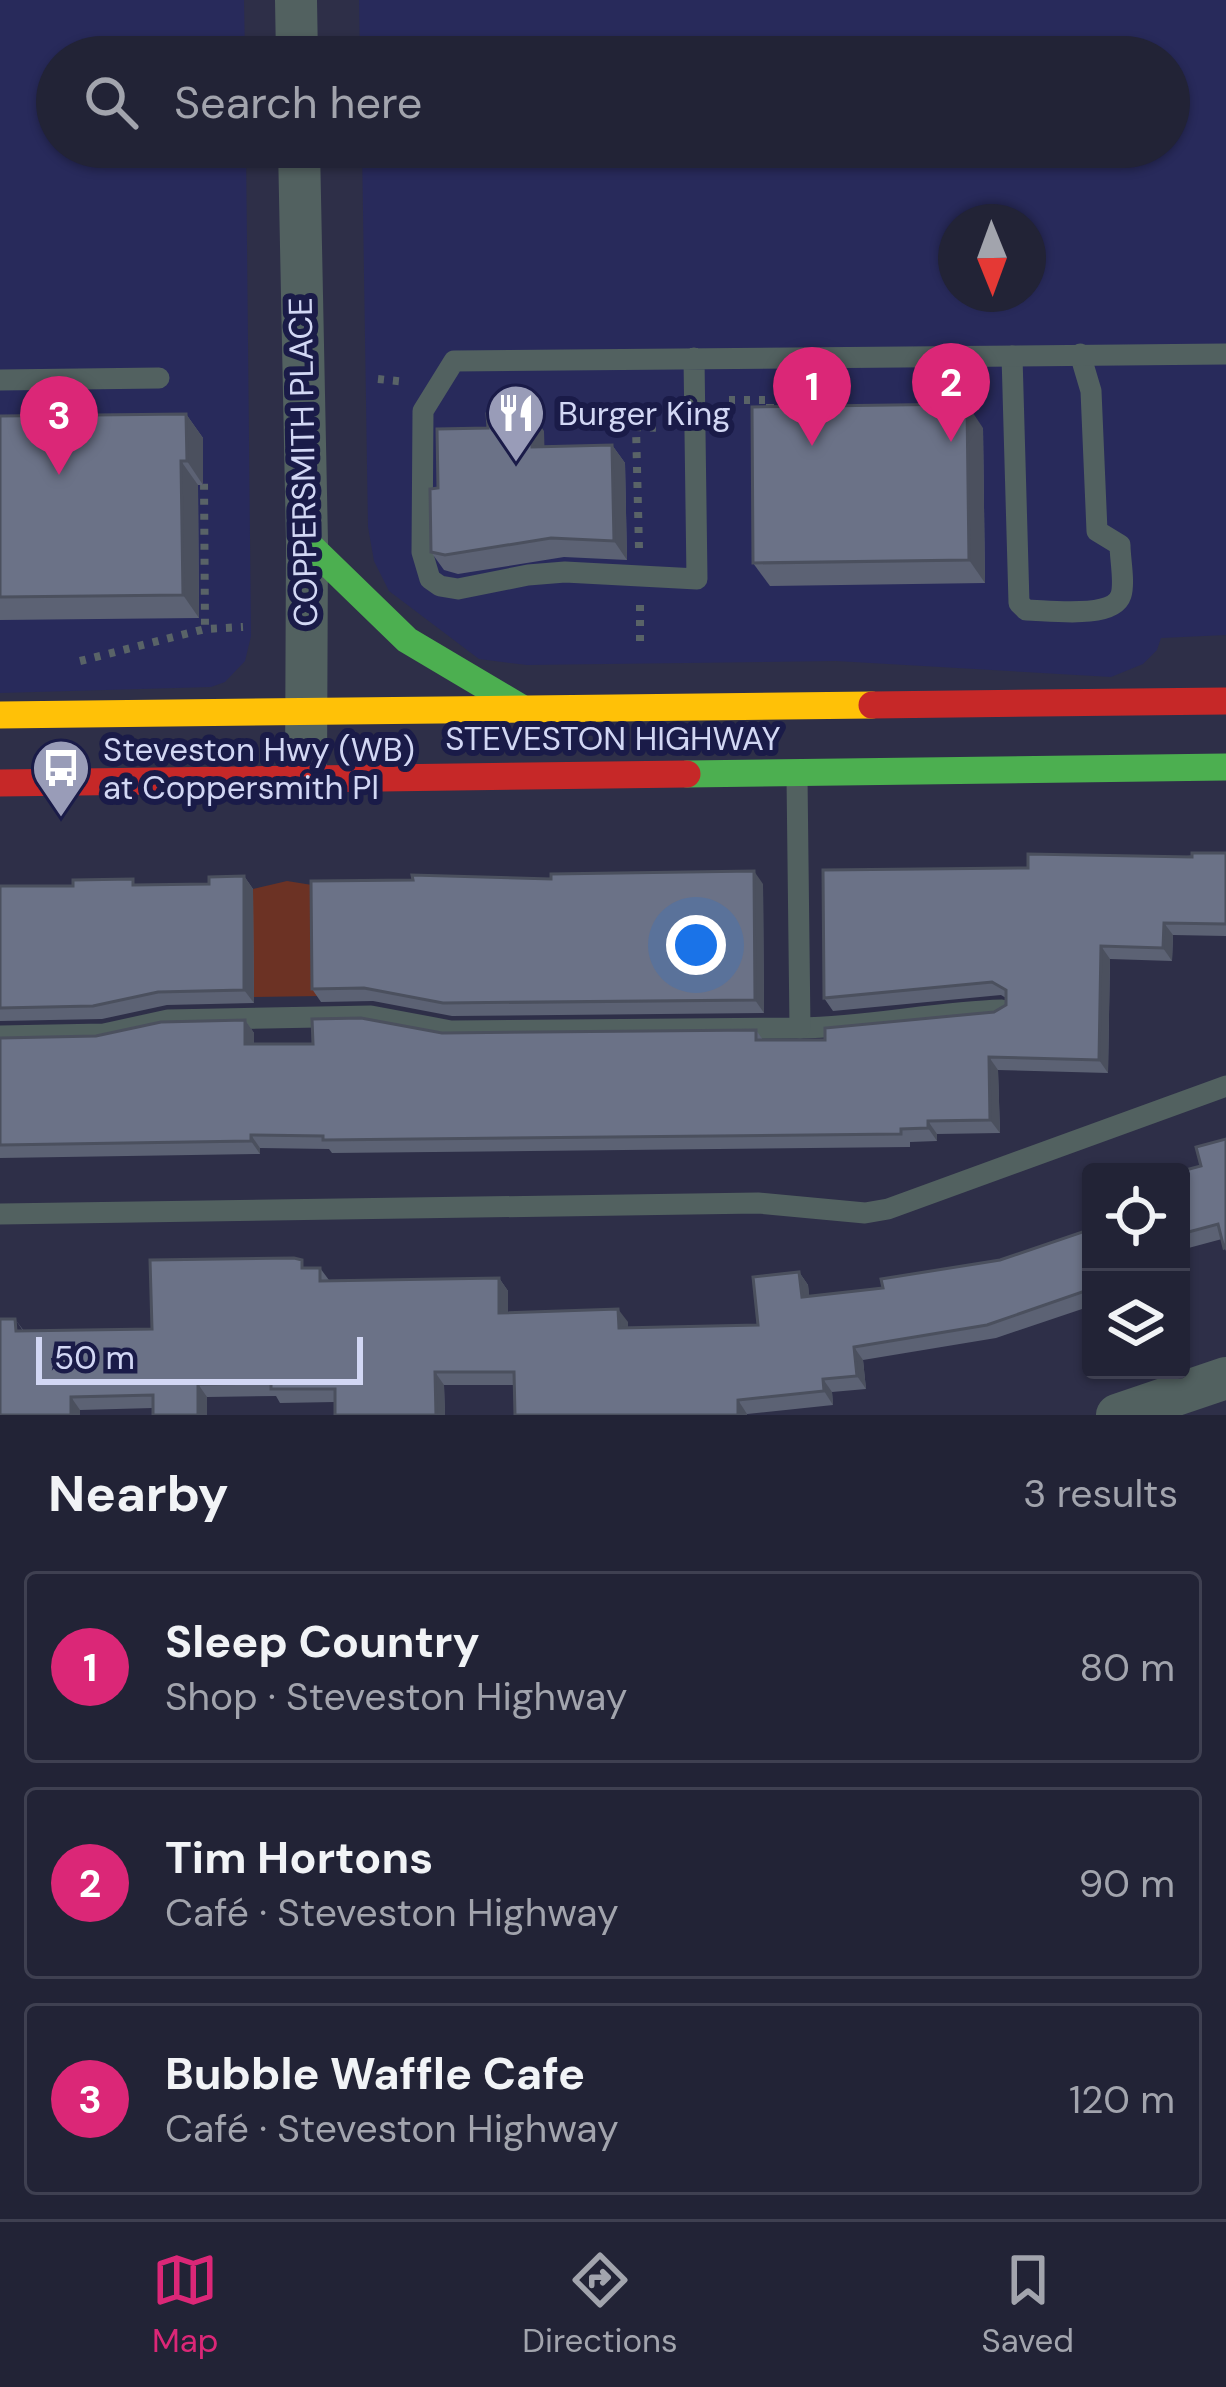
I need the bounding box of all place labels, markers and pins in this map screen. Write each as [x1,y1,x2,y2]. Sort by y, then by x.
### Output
pin: 2 [912,343,990,442]
pin: 1 [773,347,851,446]
pin: 3 [20,376,98,475]
restaurant icon: Burger King [485,382,547,464]
place label: Burger King [558,392,731,435]
place label: Steveston Hwy (WB) at Coppersmith Pl [103,728,415,809]
bus stop icon: Steveston Hwy (WB) at Coppersmith Pl [30,737,92,819]

